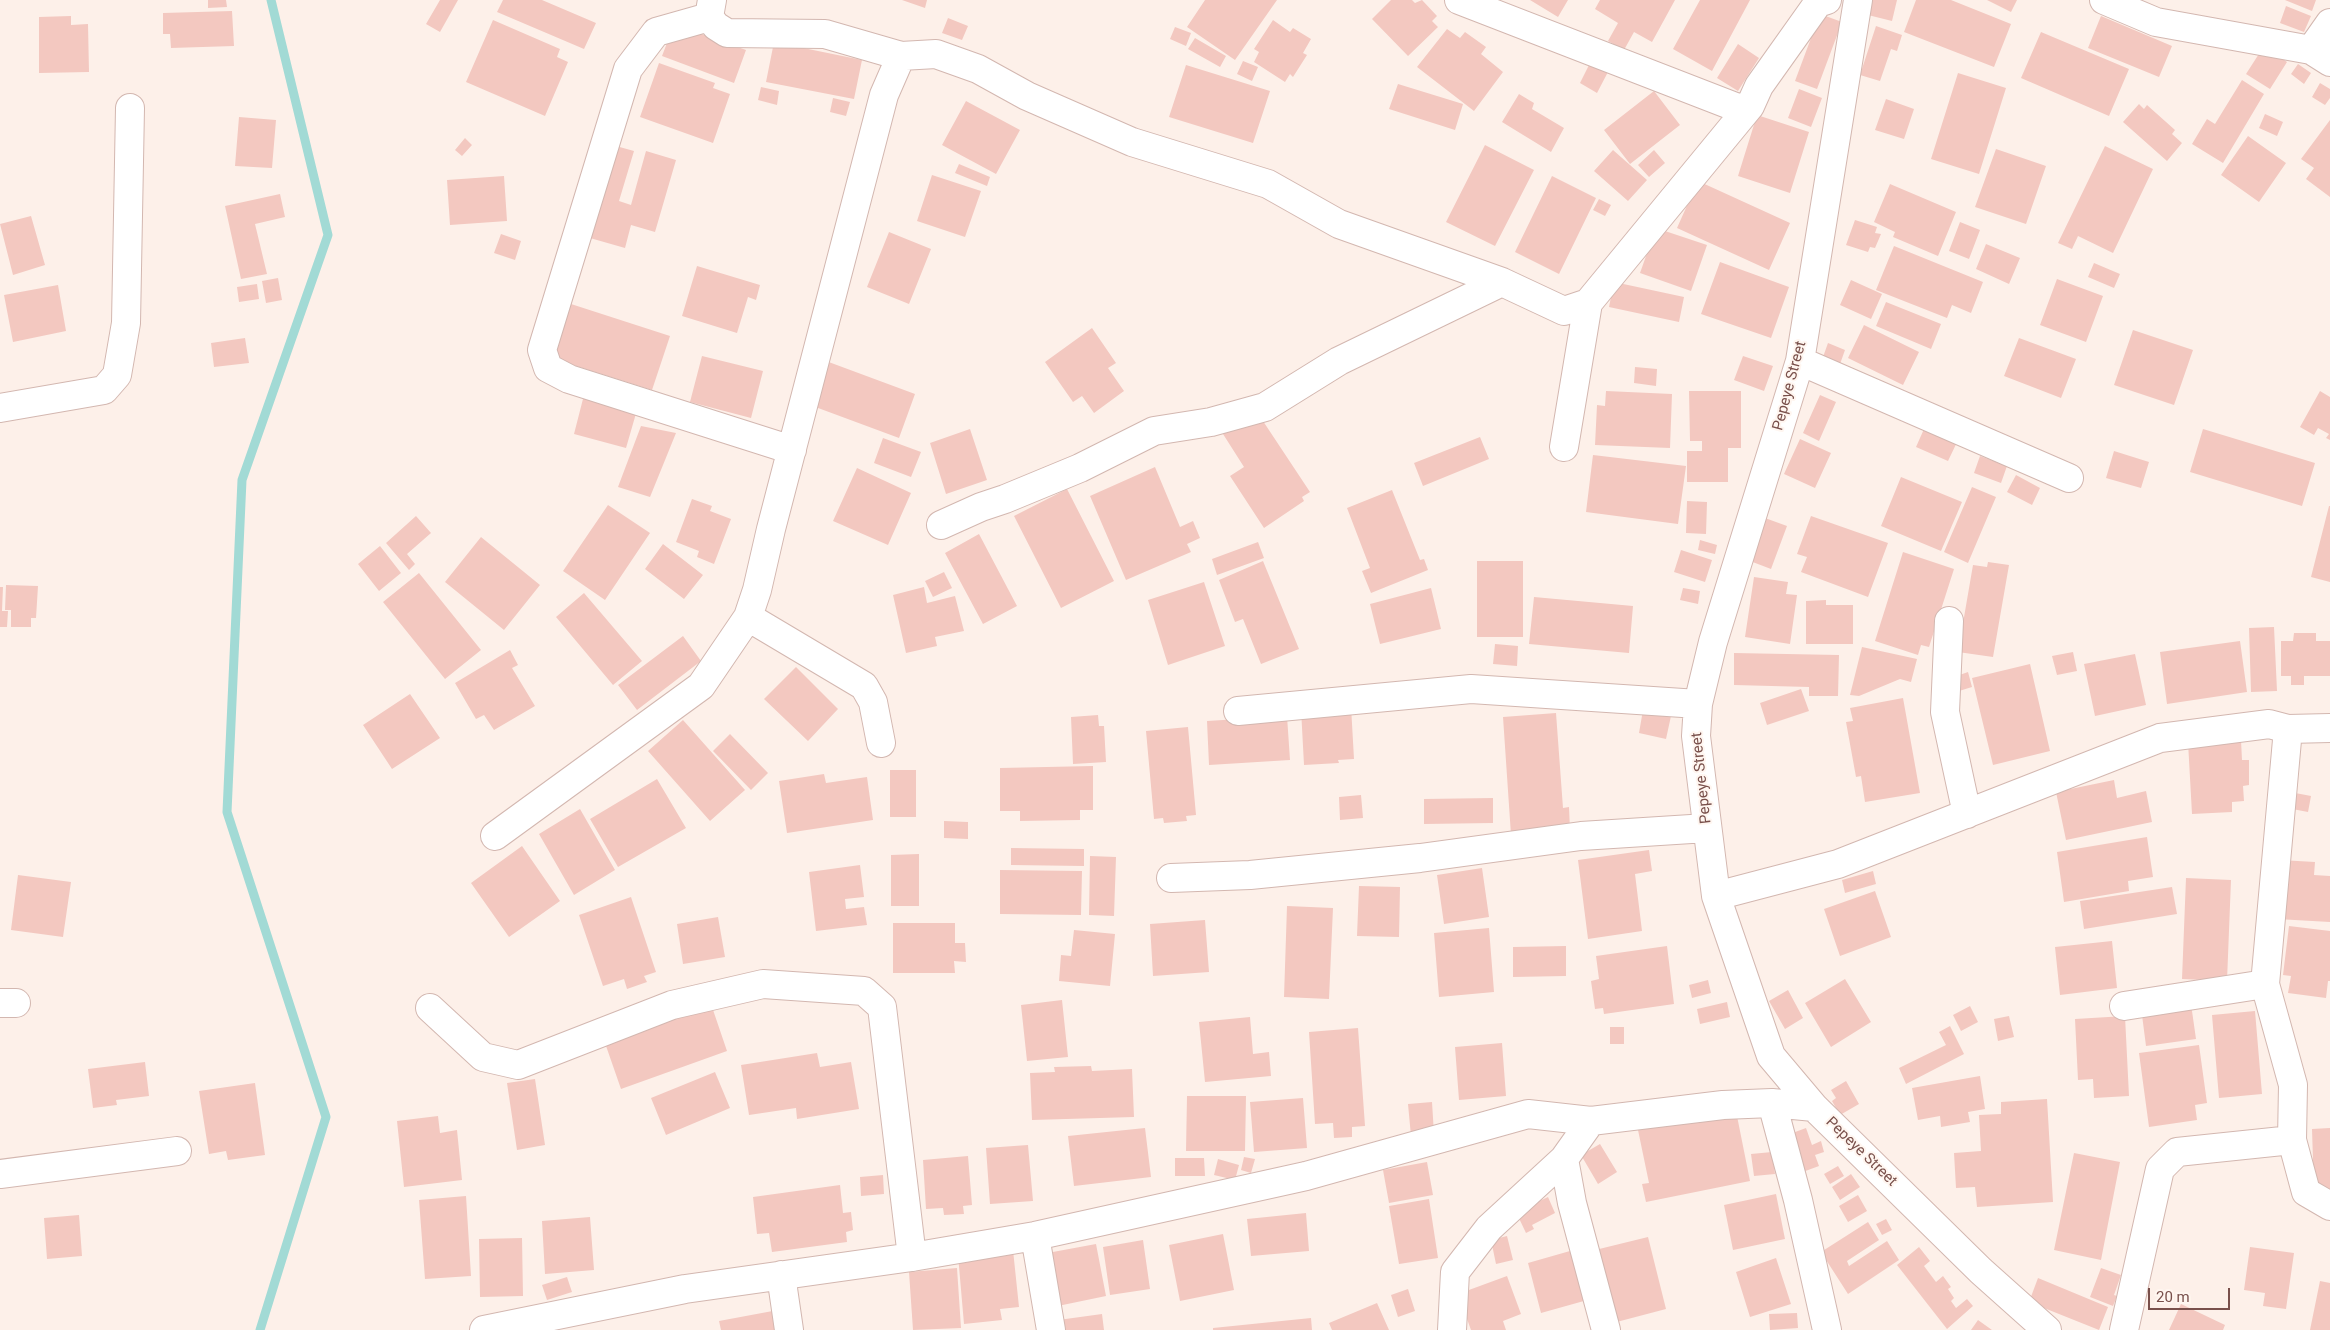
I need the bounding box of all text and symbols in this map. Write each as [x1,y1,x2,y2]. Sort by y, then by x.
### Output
street label: Pepeye Street [1769,339,1811,433]
street label: Pepeye Street [1688,731,1716,825]
street label: Pepeye Street [1822,1114,1900,1190]
scale bar [2150,1278,2232,1310]
text: 20 m [2156,1288,2190,1306]

